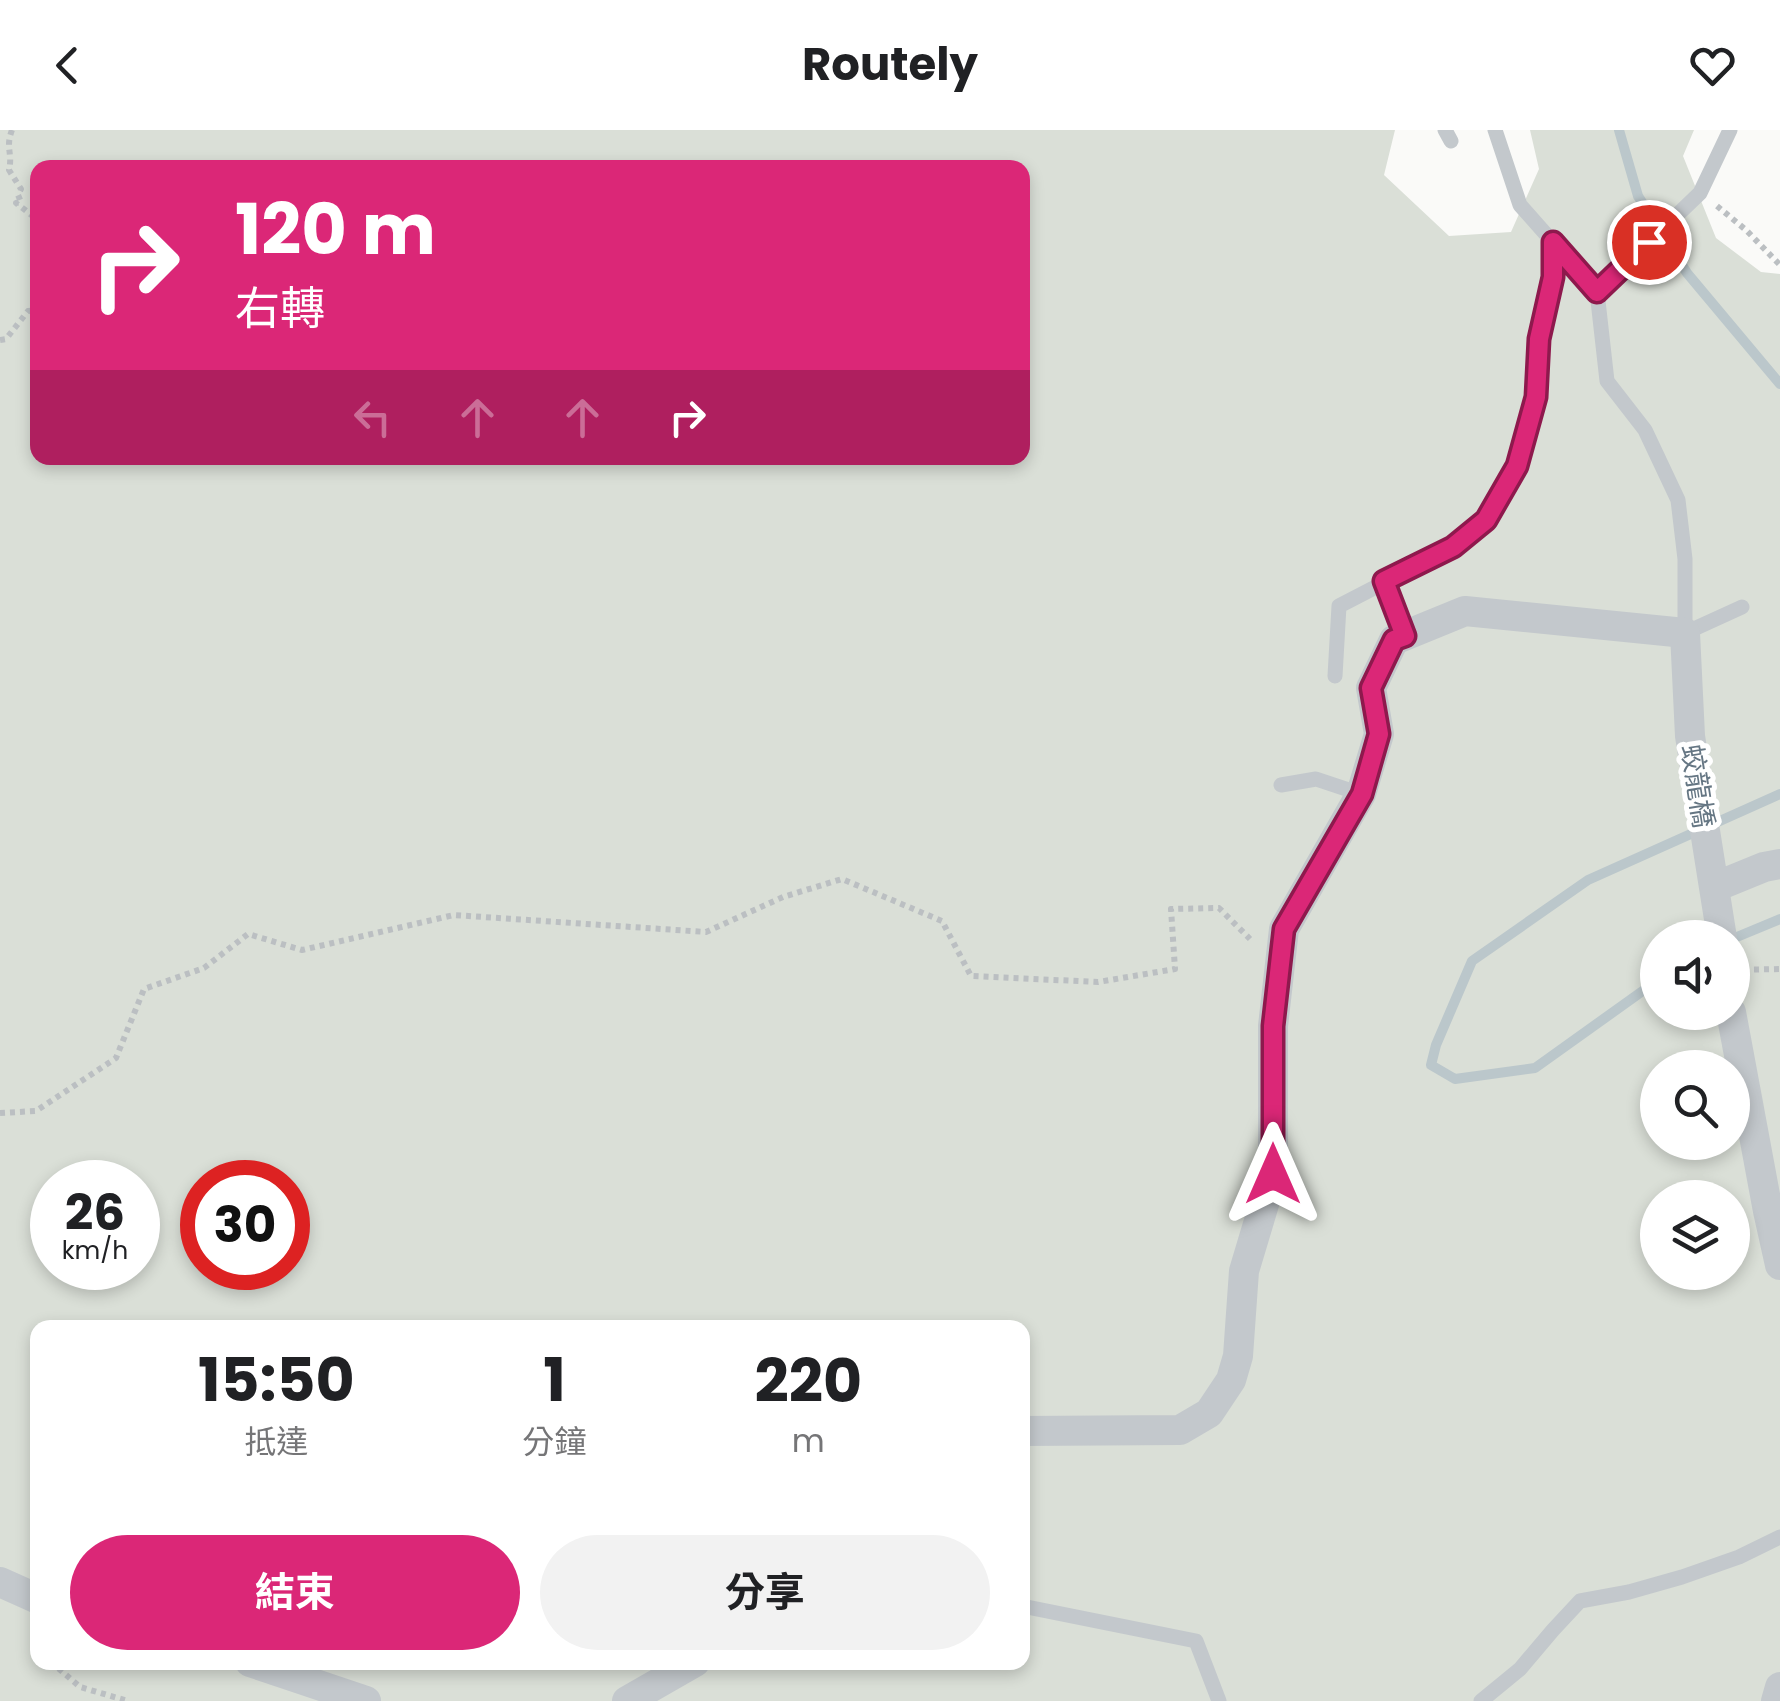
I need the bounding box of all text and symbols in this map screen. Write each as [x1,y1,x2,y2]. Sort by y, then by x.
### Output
text: Routely [802,33,978,96]
icon: back [40,38,95,93]
icon: heart [1685,38,1740,93]
text: 120 m [235,180,436,279]
icon: right [70,200,200,330]
pin [1607,200,1692,285]
icon: arrive [1622,215,1677,270]
text: 右轉 [235,277,325,340]
icon: left [345,390,400,445]
icon: ahead [450,390,505,445]
icon: ahead [555,390,610,445]
icon: right [660,390,715,445]
street label: 蛟龍橋 [1672,742,1723,831]
map controls [1640,920,1750,1290]
button: sound [1640,920,1750,1030]
button: search [1640,1050,1750,1160]
position arrow [1221,1122,1325,1226]
speed limit sign: 30 [180,1160,310,1290]
text: 26 [65,1177,125,1248]
button: layers [1640,1180,1750,1290]
text: km/h [62,1233,128,1268]
text: 15:50 [198,1338,355,1422]
text: 1 [543,1338,566,1422]
text: 220 [754,1339,862,1423]
text: m [792,1418,825,1463]
text: 抵達 [244,1419,308,1464]
text: 分鐘 [523,1419,587,1464]
button: 結束 [70,1535,520,1650]
button: 分享 [540,1535,990,1650]

